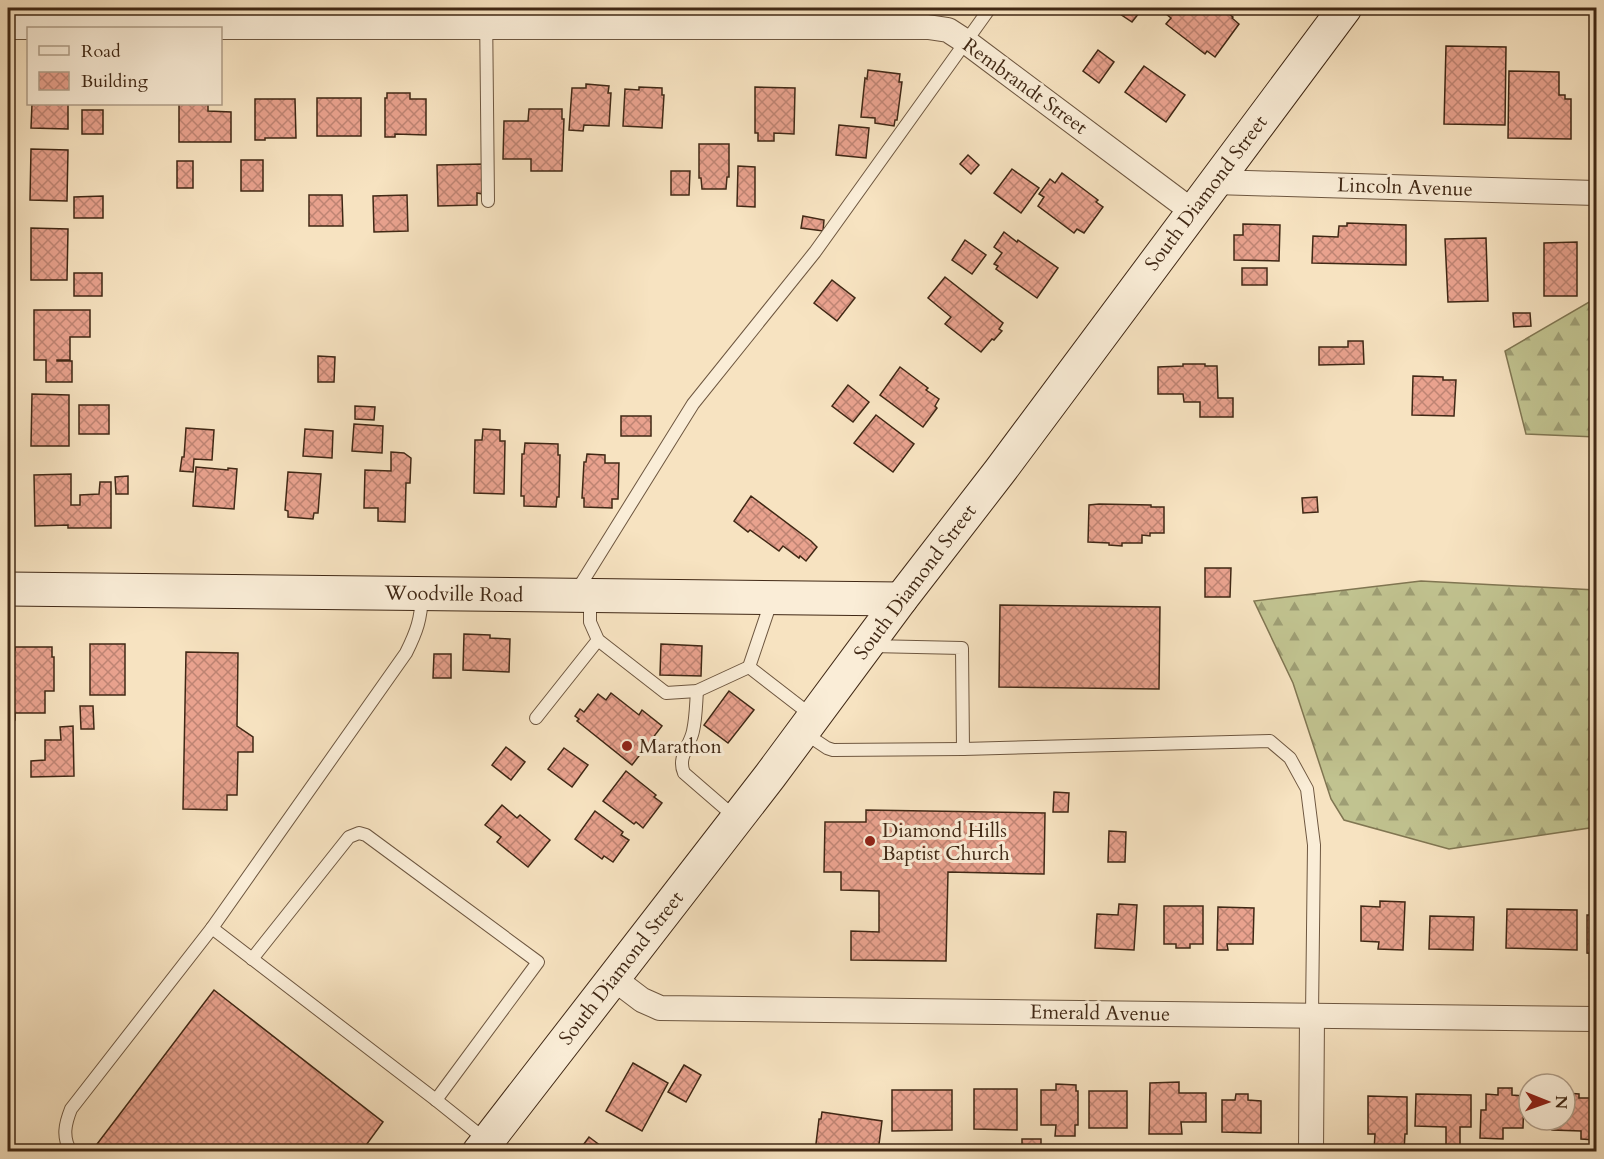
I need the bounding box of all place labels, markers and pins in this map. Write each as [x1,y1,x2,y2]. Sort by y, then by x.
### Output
place label: Marathon [639,733,723,760]
marker: Marathon [620,739,634,753]
place label: Diamond Hills Baptist Church [882,817,1010,867]
marker: Diamond Hills Baptist Church [863,834,877,848]

